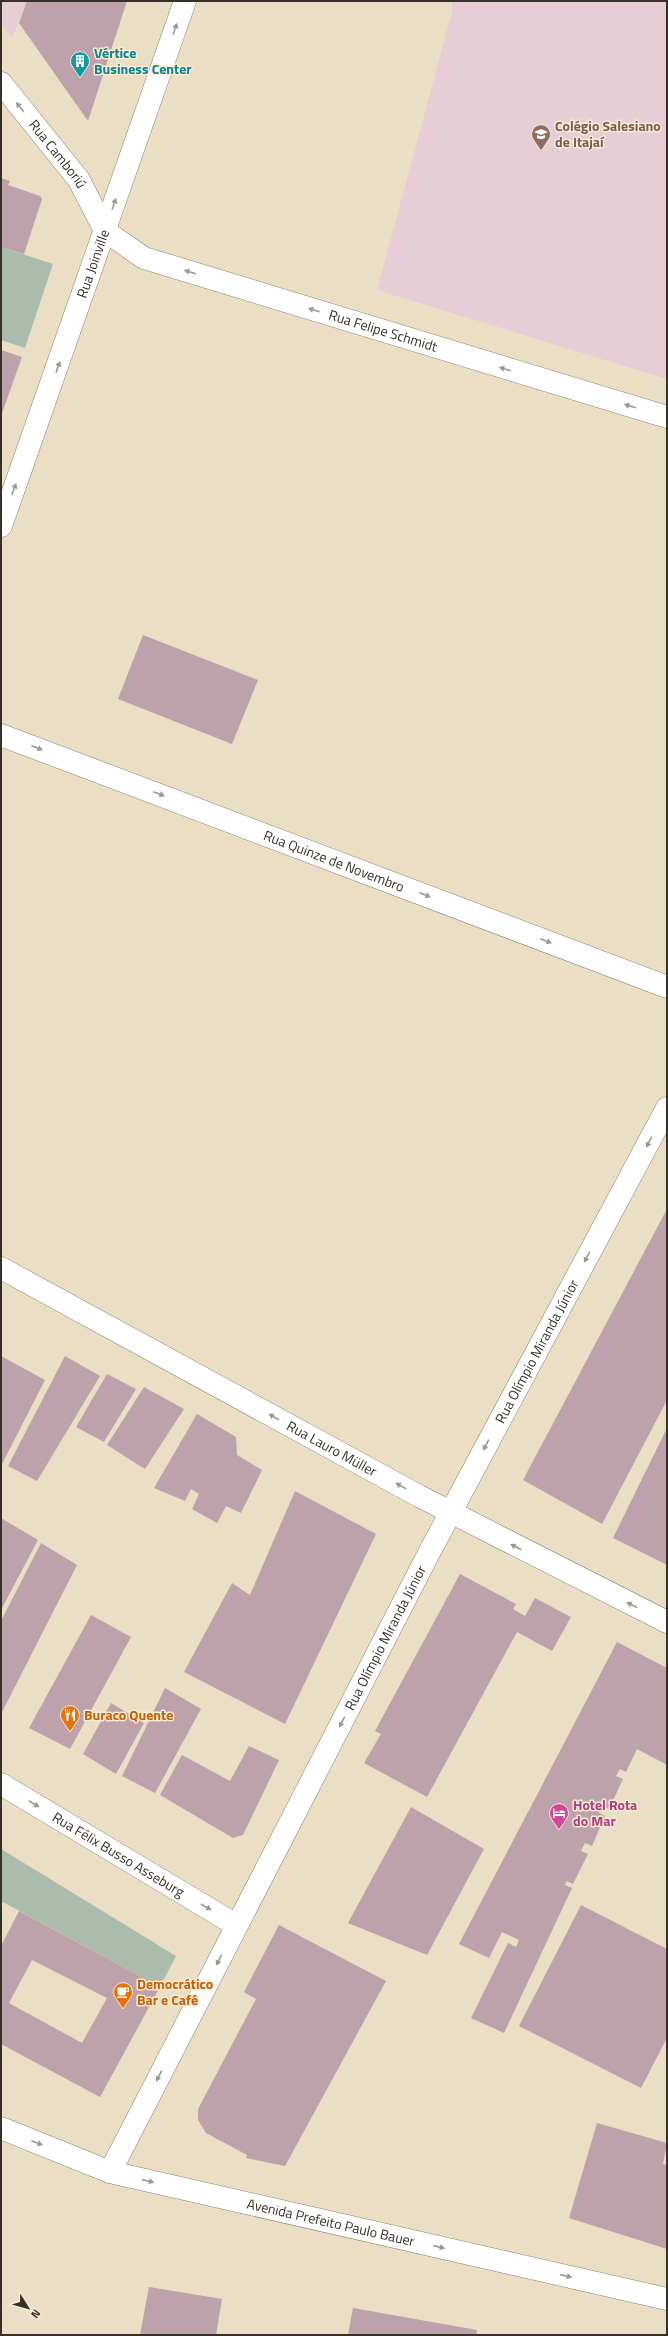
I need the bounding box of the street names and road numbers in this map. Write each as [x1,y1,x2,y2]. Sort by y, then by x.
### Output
street label: Rua Camboriú [24,115,92,192]
street label: Rua Joinville [71,226,114,301]
street label: Rua Felipe Schmidt [326,304,440,357]
street label: Rua Quinze de Novembro [261,824,408,897]
street label: Rua Olímpio Miranda Júnior [489,1275,584,1427]
street label: Rua Lauro Müller [283,1415,381,1481]
street label: Rua Olímpio Miranda Júnior [339,1561,431,1714]
street label: Rua Félix Busso Asseburg [49,1806,189,1902]
street label: Avenida Prefeito Paulo Bauer [245,2193,417,2251]

